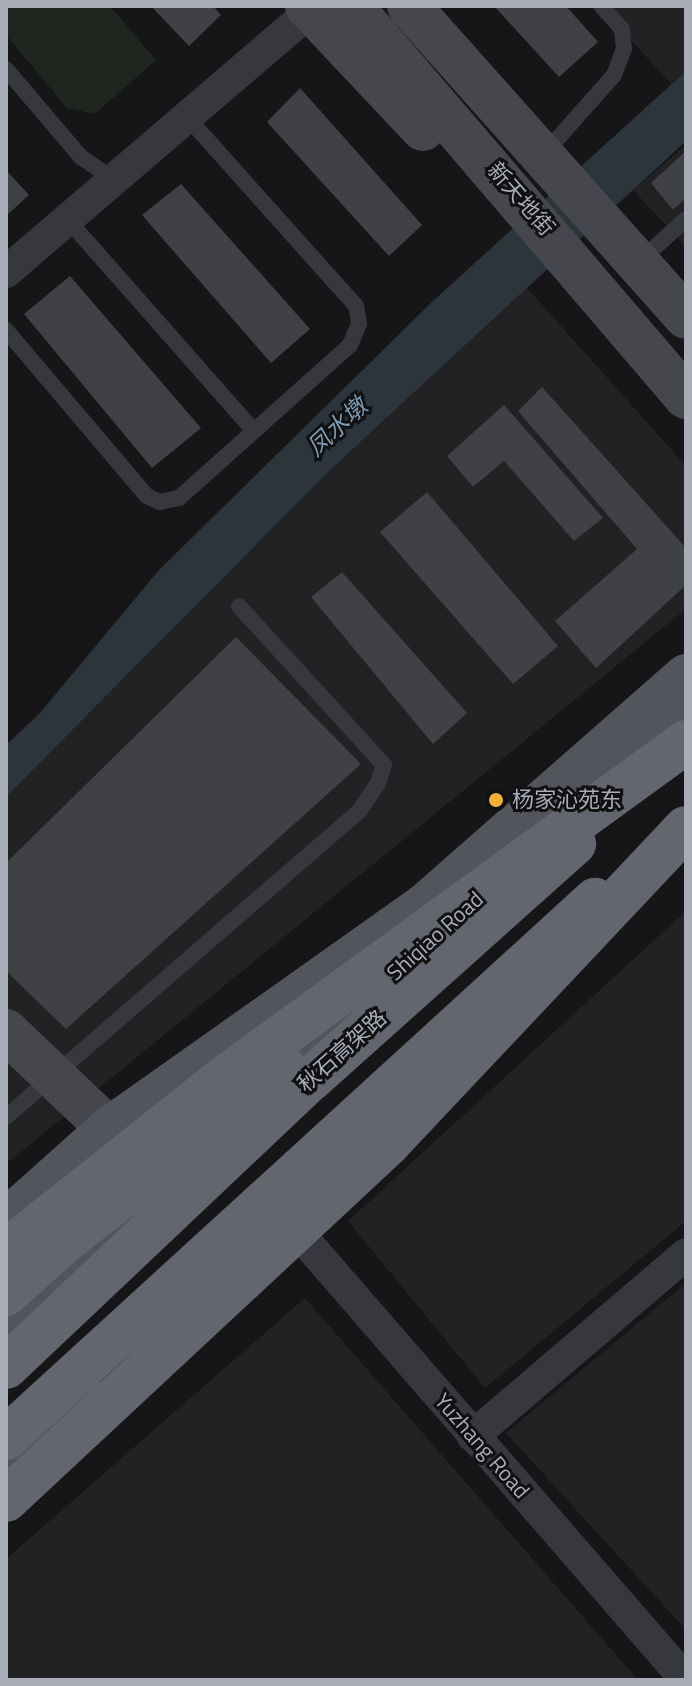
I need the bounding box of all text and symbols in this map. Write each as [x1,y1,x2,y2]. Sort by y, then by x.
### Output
street label: 新天地街 [482,157,560,241]
water label: 凤水墩 [301,392,373,462]
place label: 杨家沁苑东 [512,787,622,813]
marker: 杨家沁苑东 [487,791,505,809]
street label: Shiqiao Road [382,886,488,986]
street label: 秋石高架路 [292,1004,392,1098]
street label: Yuzhang Road [429,1388,535,1504]

